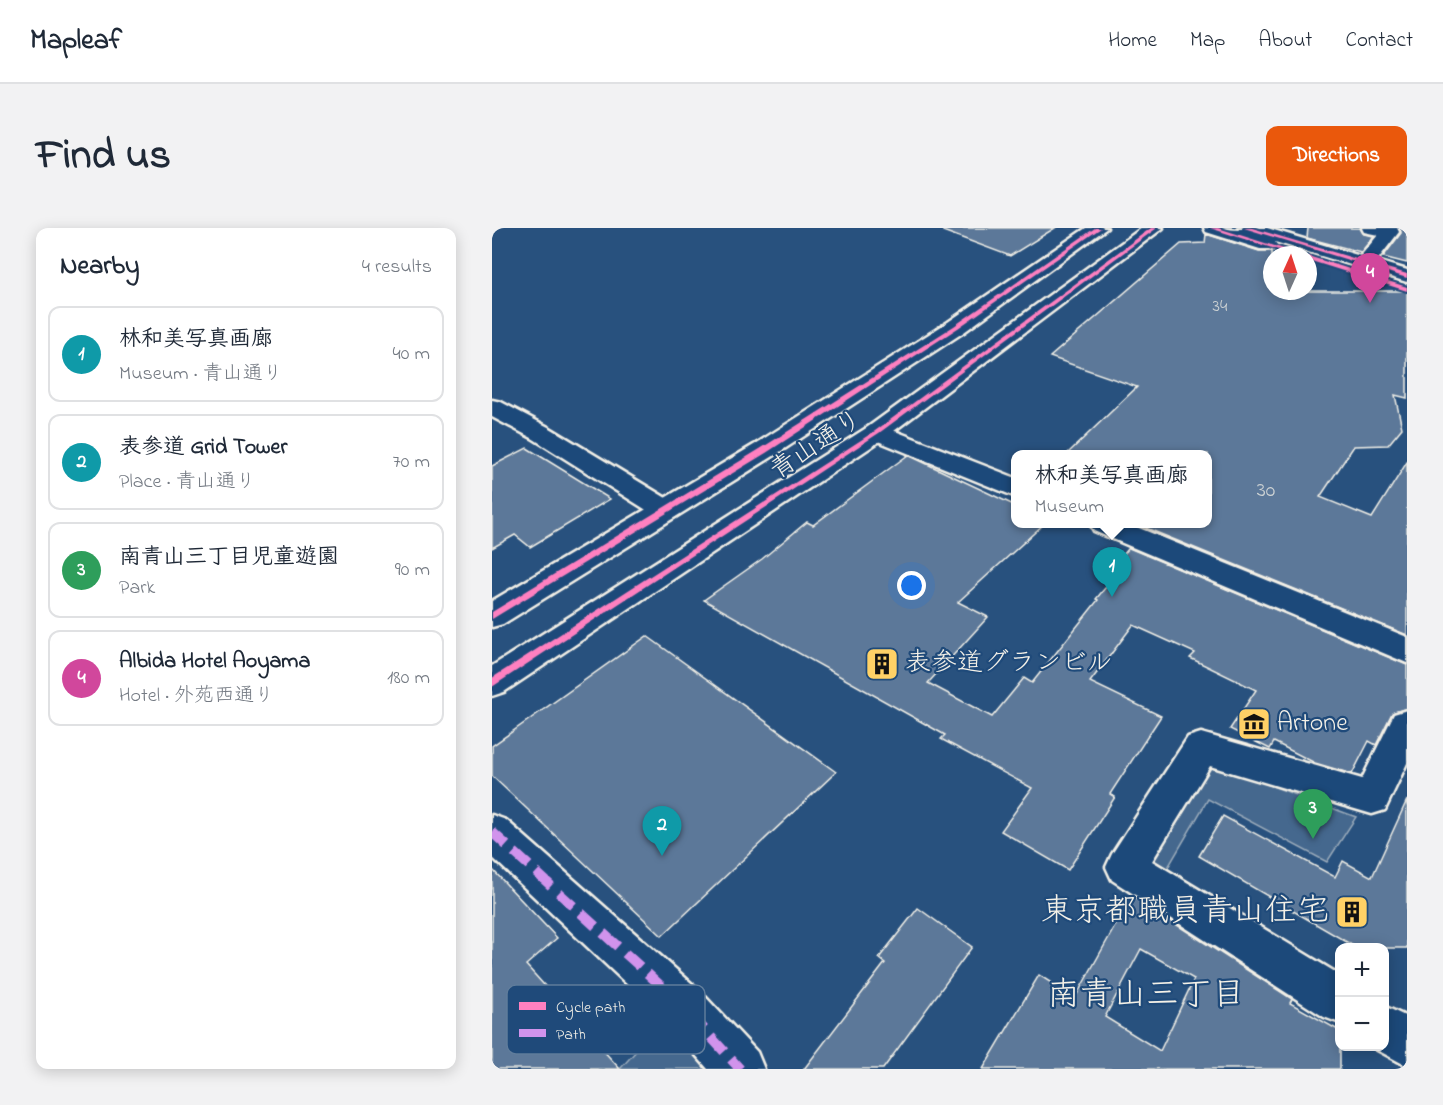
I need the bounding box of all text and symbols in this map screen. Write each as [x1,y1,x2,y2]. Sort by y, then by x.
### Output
text: Mapleaf [30,21,122,62]
text: Home [1108,26,1157,56]
text: Map [1190,26,1225,56]
text: About [1258,26,1312,56]
text: Contact [1345,26,1413,56]
text: Find us [36,126,171,187]
button: Directions [1266,126,1407,186]
north arrow [1263,246,1317,300]
text: Nearby [60,248,139,286]
text: 4 results [362,253,432,282]
pin: 4 [1350,254,1390,303]
house number: 34 [1213,294,1228,320]
text: 林和美写真画廊 [119,324,273,356]
text: 1 [78,340,85,369]
text: 40 m [393,340,430,369]
text: Museum · 青山通り [119,360,283,389]
street label: 青山通り [763,402,871,490]
text: 表参道 Grid Tower [119,432,287,464]
text: 2 [77,448,86,477]
text: 70 m [393,448,430,477]
popup [1011,450,1212,528]
text: 林和美写真画廊 [1034,461,1189,493]
text: Place · 青山通り [119,468,256,497]
house number: 30 [1257,475,1275,507]
text: Museum [1034,493,1104,522]
text: 南青山三丁目児童遊園 [119,542,339,574]
pin: 1 [1092,548,1132,597]
text: 3 [77,556,86,585]
text: 90 m [395,556,430,585]
your location [897,571,926,600]
text: Park [119,574,155,603]
place label: 表参道グランビル [905,645,1112,683]
text: Albida Hotel Aoyama [119,646,310,678]
building icon: 表参道グランビル [864,646,900,682]
text: 4 [77,664,86,693]
text: 180 m [387,664,430,693]
text: Hotel · 外苑西通り [119,682,274,711]
place label: Artone [1277,705,1348,743]
museum icon: Artone [1236,706,1272,742]
pin: 3 [1294,790,1332,839]
pin: 2 [642,806,682,856]
place label: 東京都職員青山住宅 [1041,889,1329,936]
building icon: 東京都職員青山住宅 [1334,894,1370,930]
map controls [1335,943,1389,1051]
button: + [1335,943,1389,997]
district label: 南青山三丁目 [1047,972,1245,1020]
legend [507,985,705,1054]
text: Cycle path [556,996,625,1020]
button: − [1335,997,1389,1051]
text: Path [556,1023,586,1047]

